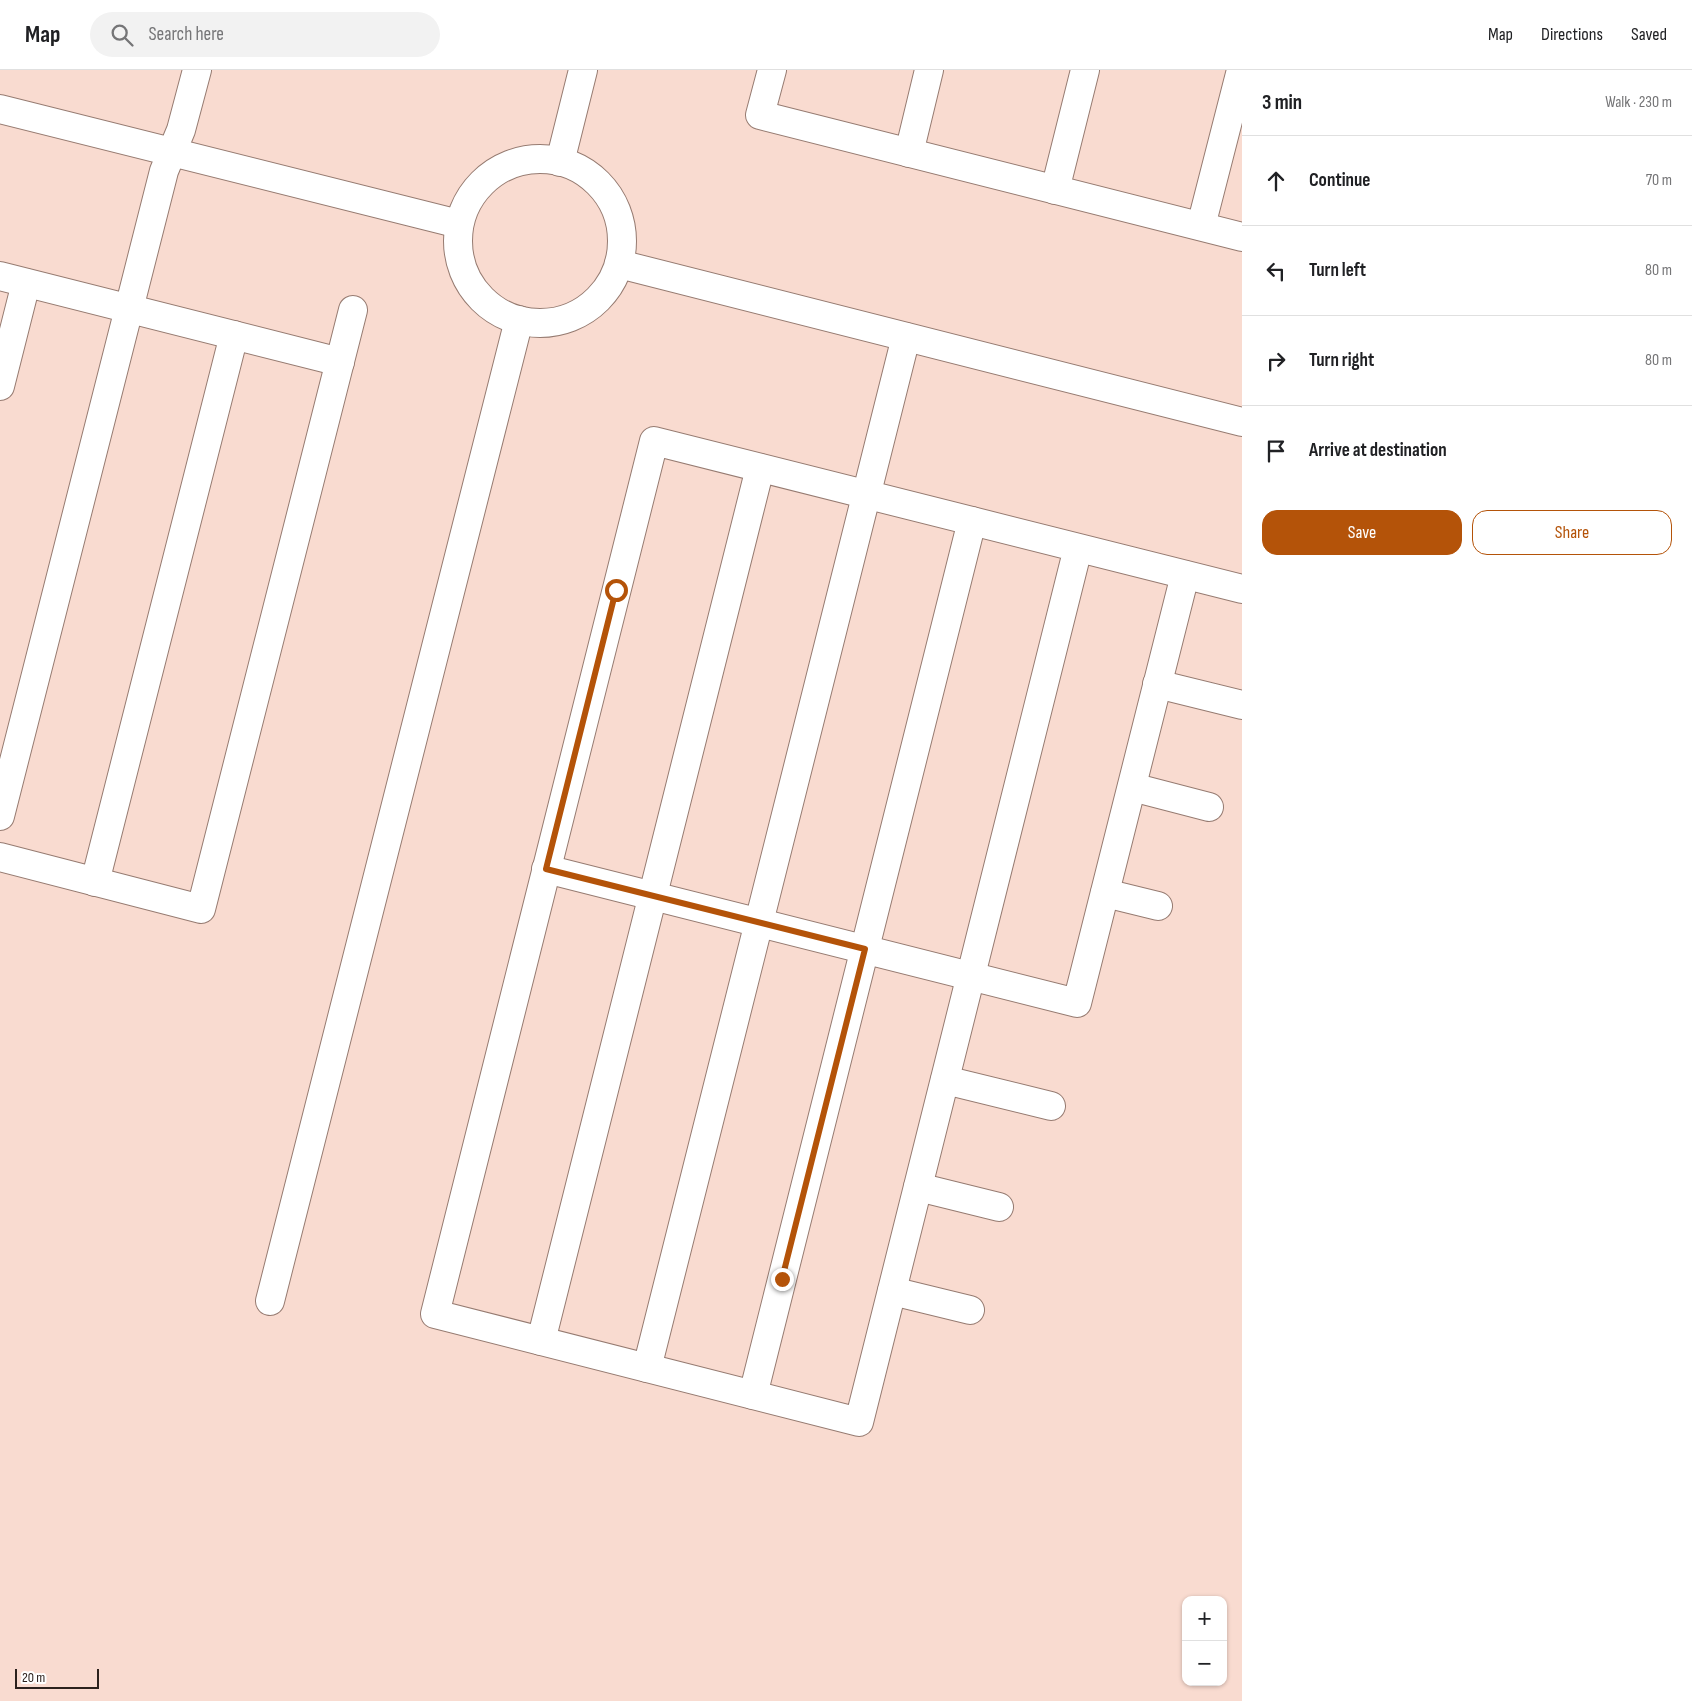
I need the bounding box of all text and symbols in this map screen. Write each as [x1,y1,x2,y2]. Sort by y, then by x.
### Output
search box [90,12,440,57]
text: Map [25,20,60,49]
icon: search [108,21,136,49]
text: Search here [148,23,224,46]
text: Map [1488,24,1513,45]
text: Directions [1541,24,1603,45]
text: Saved [1631,24,1667,45]
text: 3 min [1262,90,1302,115]
text: Walk · 230 m [1605,93,1672,112]
icon: ahead [1262,167,1290,195]
text: Continue [1309,169,1370,192]
text: 70 m [1646,171,1672,190]
icon: left [1262,257,1290,285]
text: Turn left [1309,259,1366,282]
text: 80 m [1645,261,1672,280]
icon: right [1262,347,1290,375]
text: Turn right [1309,349,1374,372]
text: 80 m [1645,351,1672,370]
icon: arrive [1262,437,1290,465]
text: Arrive at destination [1309,439,1447,462]
button: Save [1262,510,1462,555]
button: Share [1472,510,1672,555]
route start [605,579,628,602]
route end [771,1268,794,1291]
map controls [1182,1596,1227,1686]
button: + [1182,1596,1227,1641]
button: − [1182,1641,1227,1686]
scale bar [15,1666,99,1689]
text: 20 m [22,1669,45,1686]

